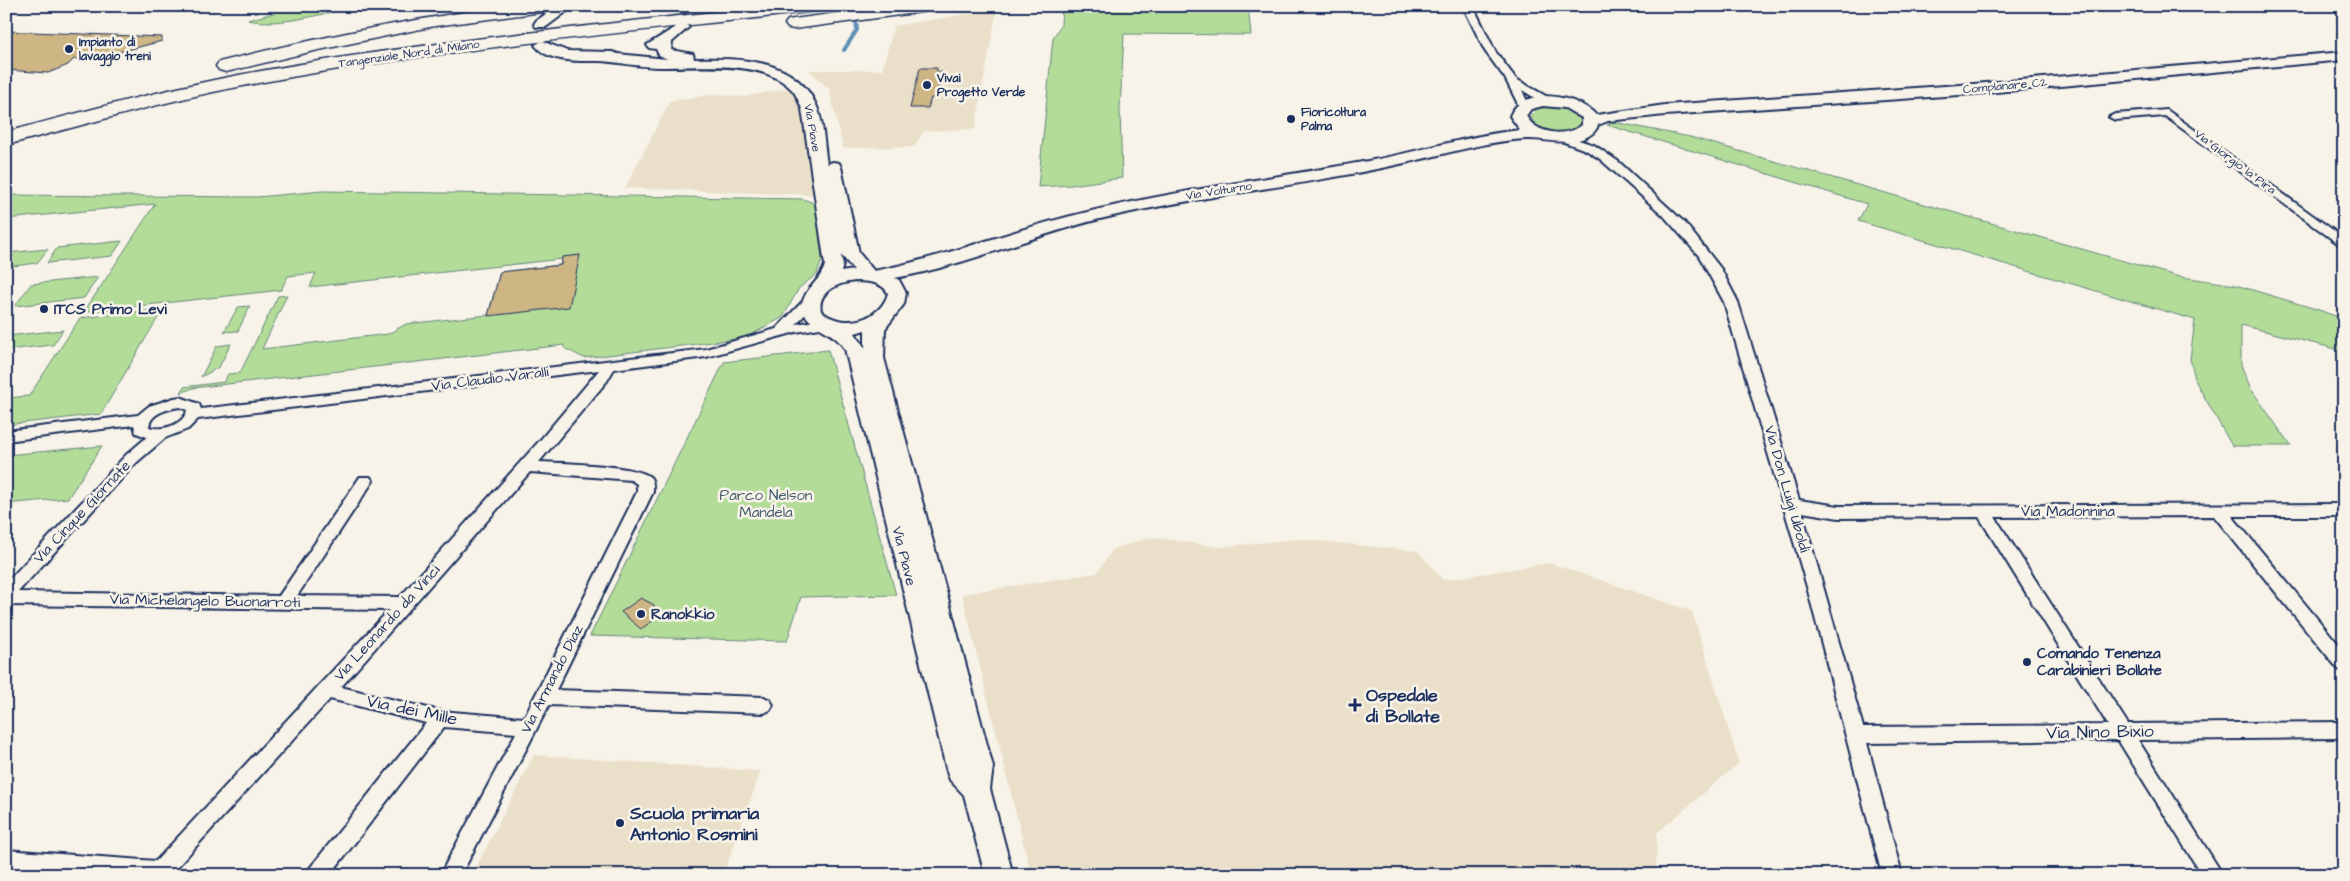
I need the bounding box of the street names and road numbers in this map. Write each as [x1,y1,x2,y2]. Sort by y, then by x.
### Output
street label: Tangenziale Nord di Milano [337,36,481,73]
street label: Complanare C2 [1962,74,2048,98]
street label: Via Piave [799,103,825,154]
street label: Via Giorgio la Pira [2190,126,2279,199]
street label: Via Volturno [1185,177,1254,205]
street label: Via Claudio Varalli [430,361,550,397]
street label: Via Don Luigi Uboldi [1758,423,1815,556]
street label: Via Cinque Giornate [29,456,135,568]
street label: Via Madonnina [2021,501,2115,522]
street label: Via Piave [886,524,922,588]
street label: Via Leonardo da Vinci [329,560,445,686]
street label: Via Michelangelo Buonarroti [110,589,301,614]
street label: Via Armando Diaz [516,621,589,737]
street label: Via dei Mille [364,688,460,732]
street label: Via Nino Bixio [2046,719,2154,745]

